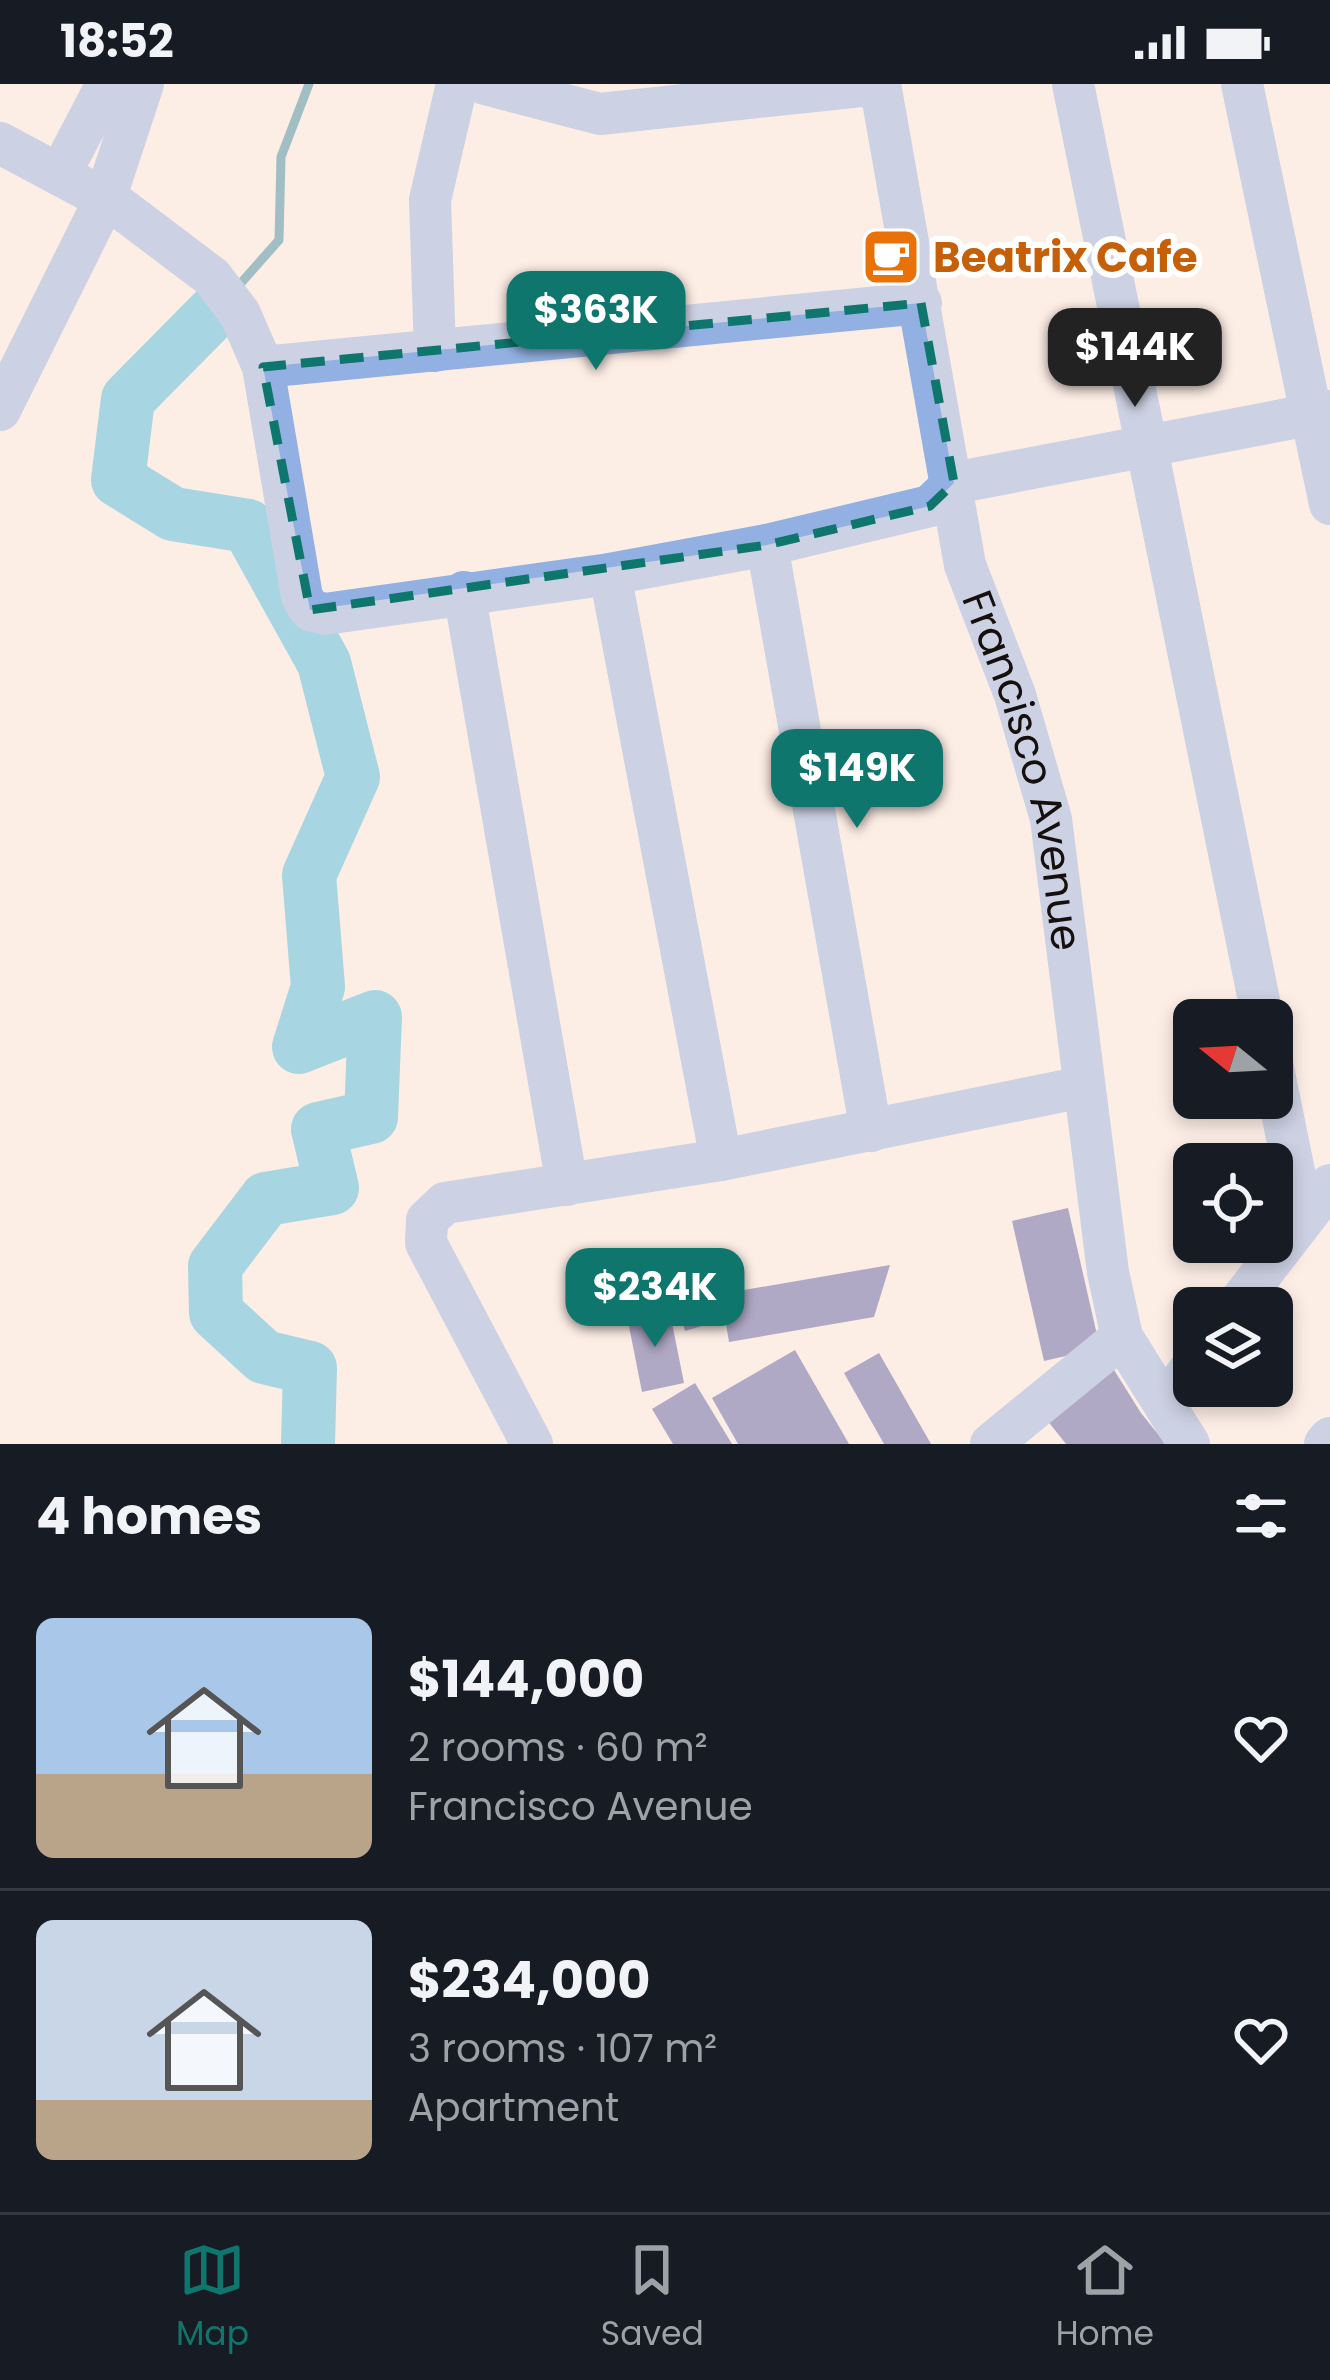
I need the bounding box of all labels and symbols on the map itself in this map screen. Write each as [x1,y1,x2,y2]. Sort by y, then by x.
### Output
cafe icon: Beatrix Cafe [860,226,922,288]
place label: Beatrix Cafe [933,228,1198,287]
pin: $363K [512,271,680,373]
pin: $144K [1051,308,1219,410]
street label: Francisco Avenue [948,582,1097,954]
pin: $149K [773,729,941,831]
north arrow [1173,999,1293,1119]
pin: $234K [571,1248,739,1350]

